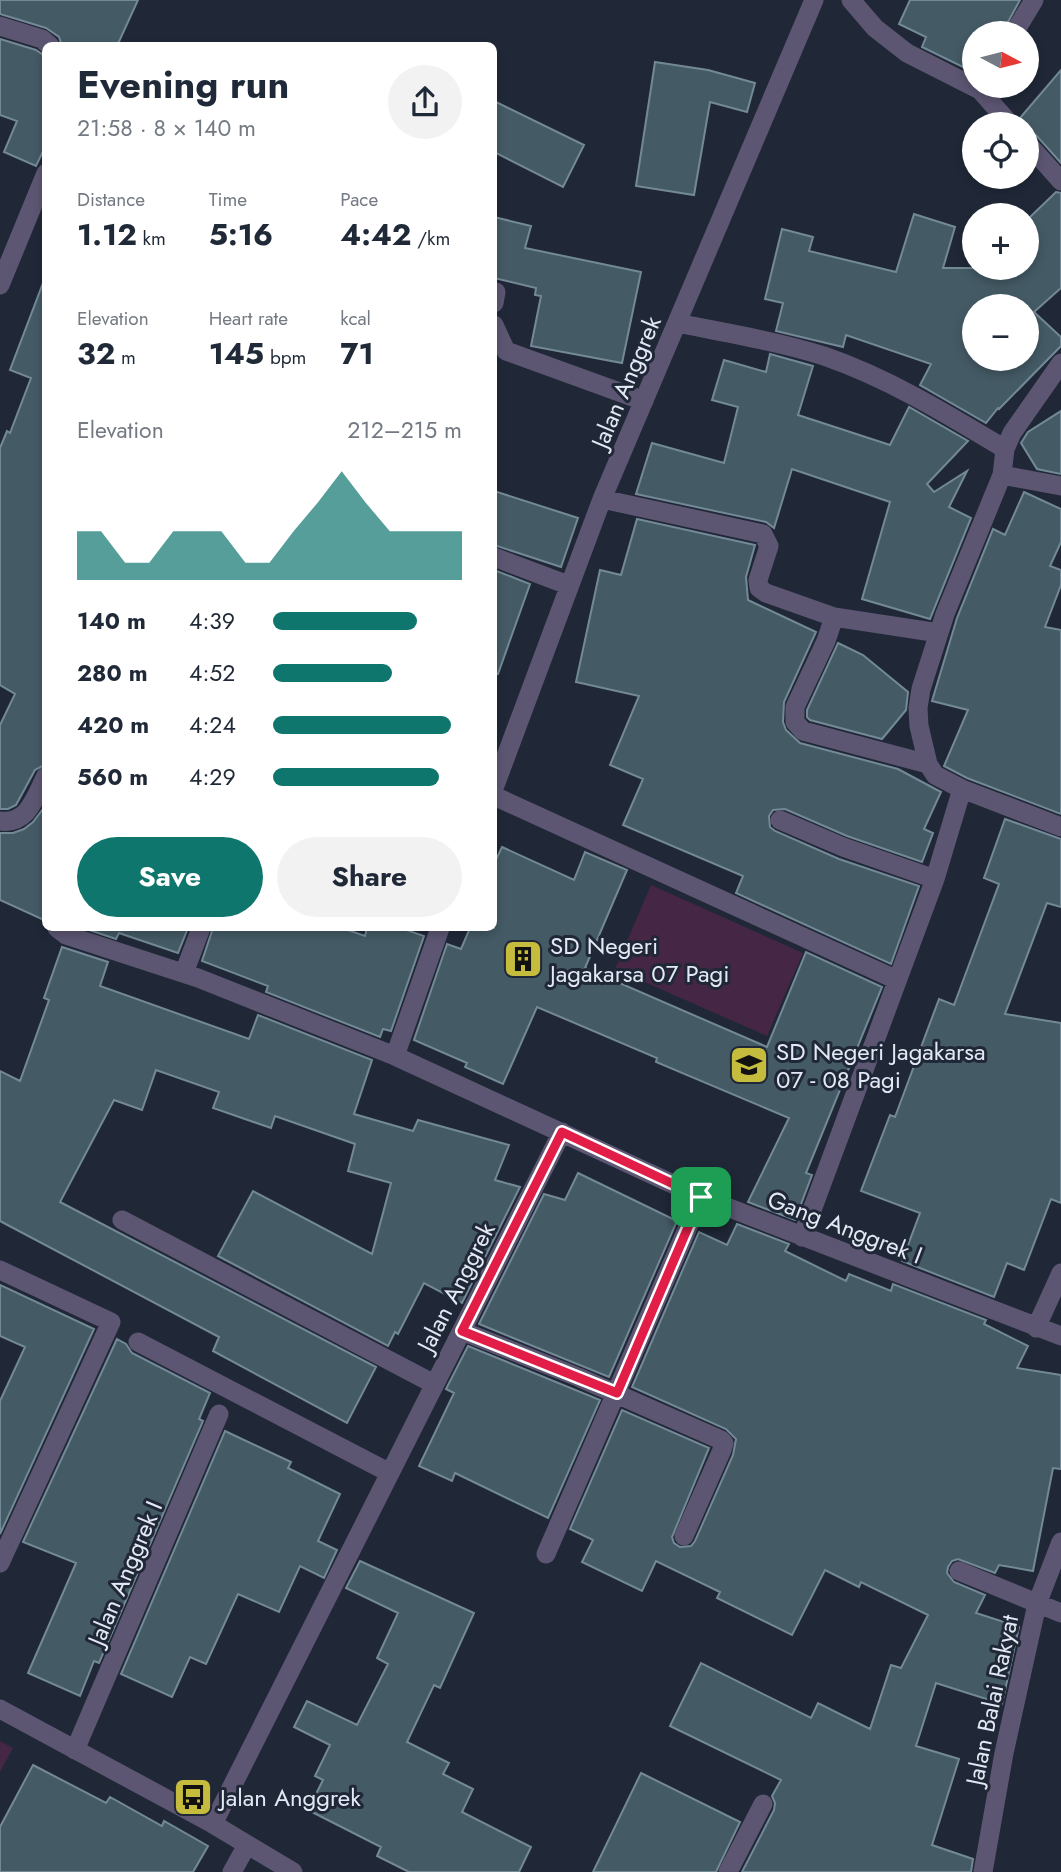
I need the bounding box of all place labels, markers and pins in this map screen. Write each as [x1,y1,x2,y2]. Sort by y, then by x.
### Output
place label: SD Negeri Jagakarsa 07 Pagi [547,928,729,991]
building icon: SD Negeri Jagakarsa 07 Pagi [502,938,544,980]
place label: SD Negeri Jagakarsa 07 - 08 Pagi [776,1034,985,1097]
school or university icon: SD Negeri Jagakarsa 07 - 08 Pagi [728,1044,770,1086]
pin [671,1167,731,1227]
bus stop icon: Jalan Anggrek [172,1776,214,1818]
place label: Jalan Anggrek [217,1780,361,1815]

